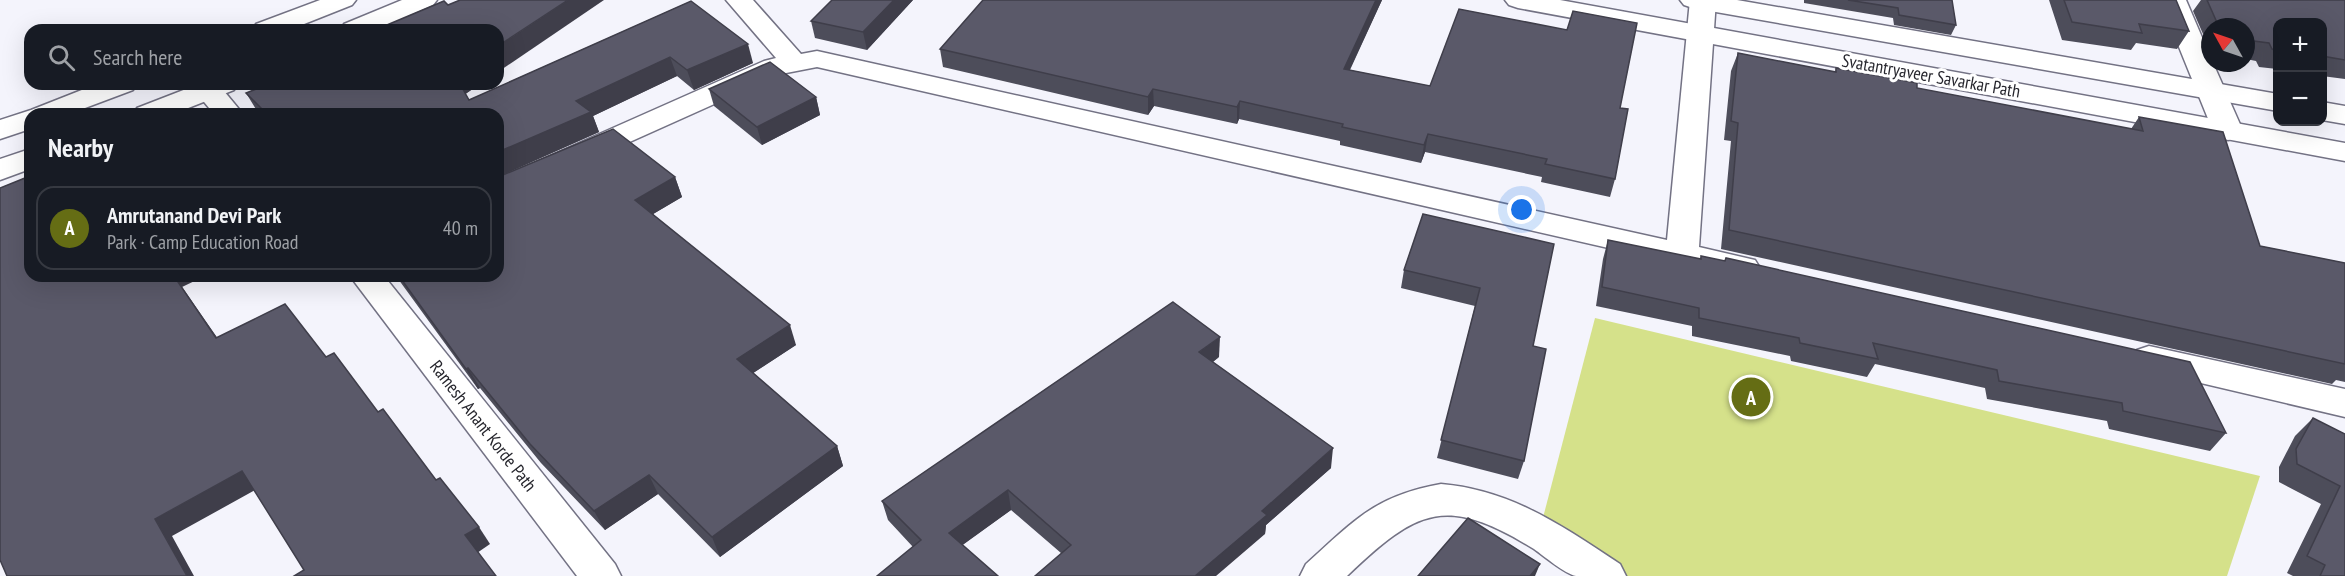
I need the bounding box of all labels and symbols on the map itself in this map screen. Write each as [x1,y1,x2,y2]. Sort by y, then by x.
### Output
north arrow [2201,18,2255,72]
street label: Svatantryaveer Savarkar Path [1840,48,2022,103]
your location [1507,195,1536,224]
street label: Ramesh Anant Korde Path [425,355,542,496]
pin: A [1732,374,1770,420]

